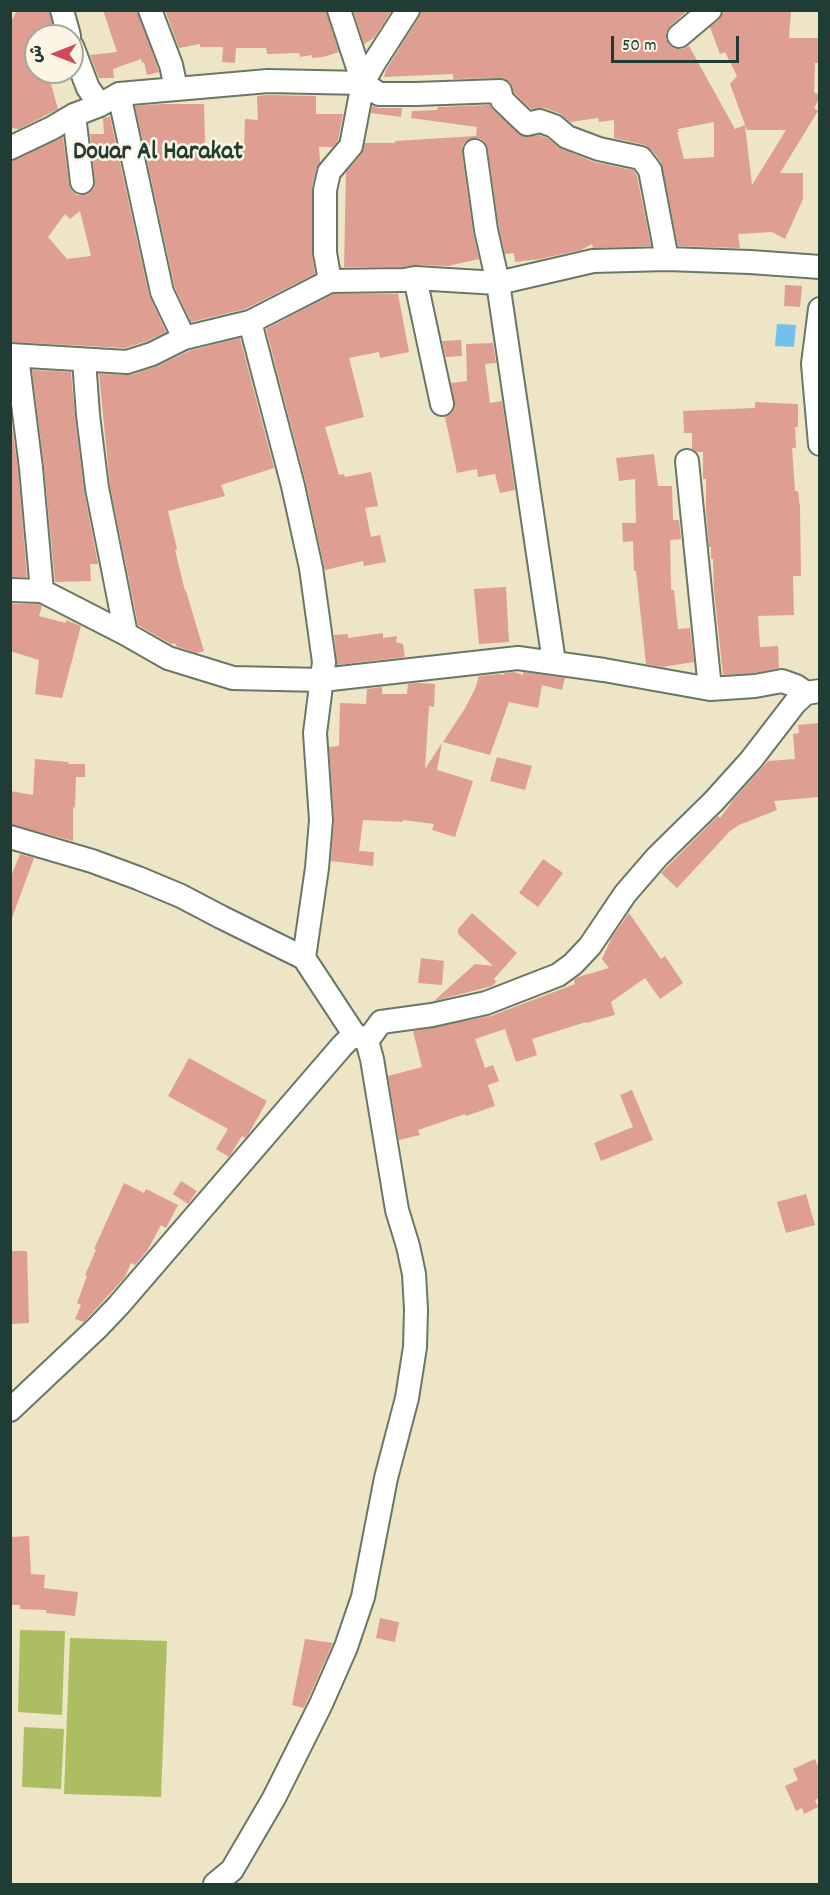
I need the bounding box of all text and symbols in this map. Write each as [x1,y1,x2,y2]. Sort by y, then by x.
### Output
north arrow [24,24,84,84]
scale bar [614,24,742,62]
text: 50 m [622,34,657,59]
text: ش [26,45,49,63]
district label: Douar Al Harakat [73,138,243,170]

